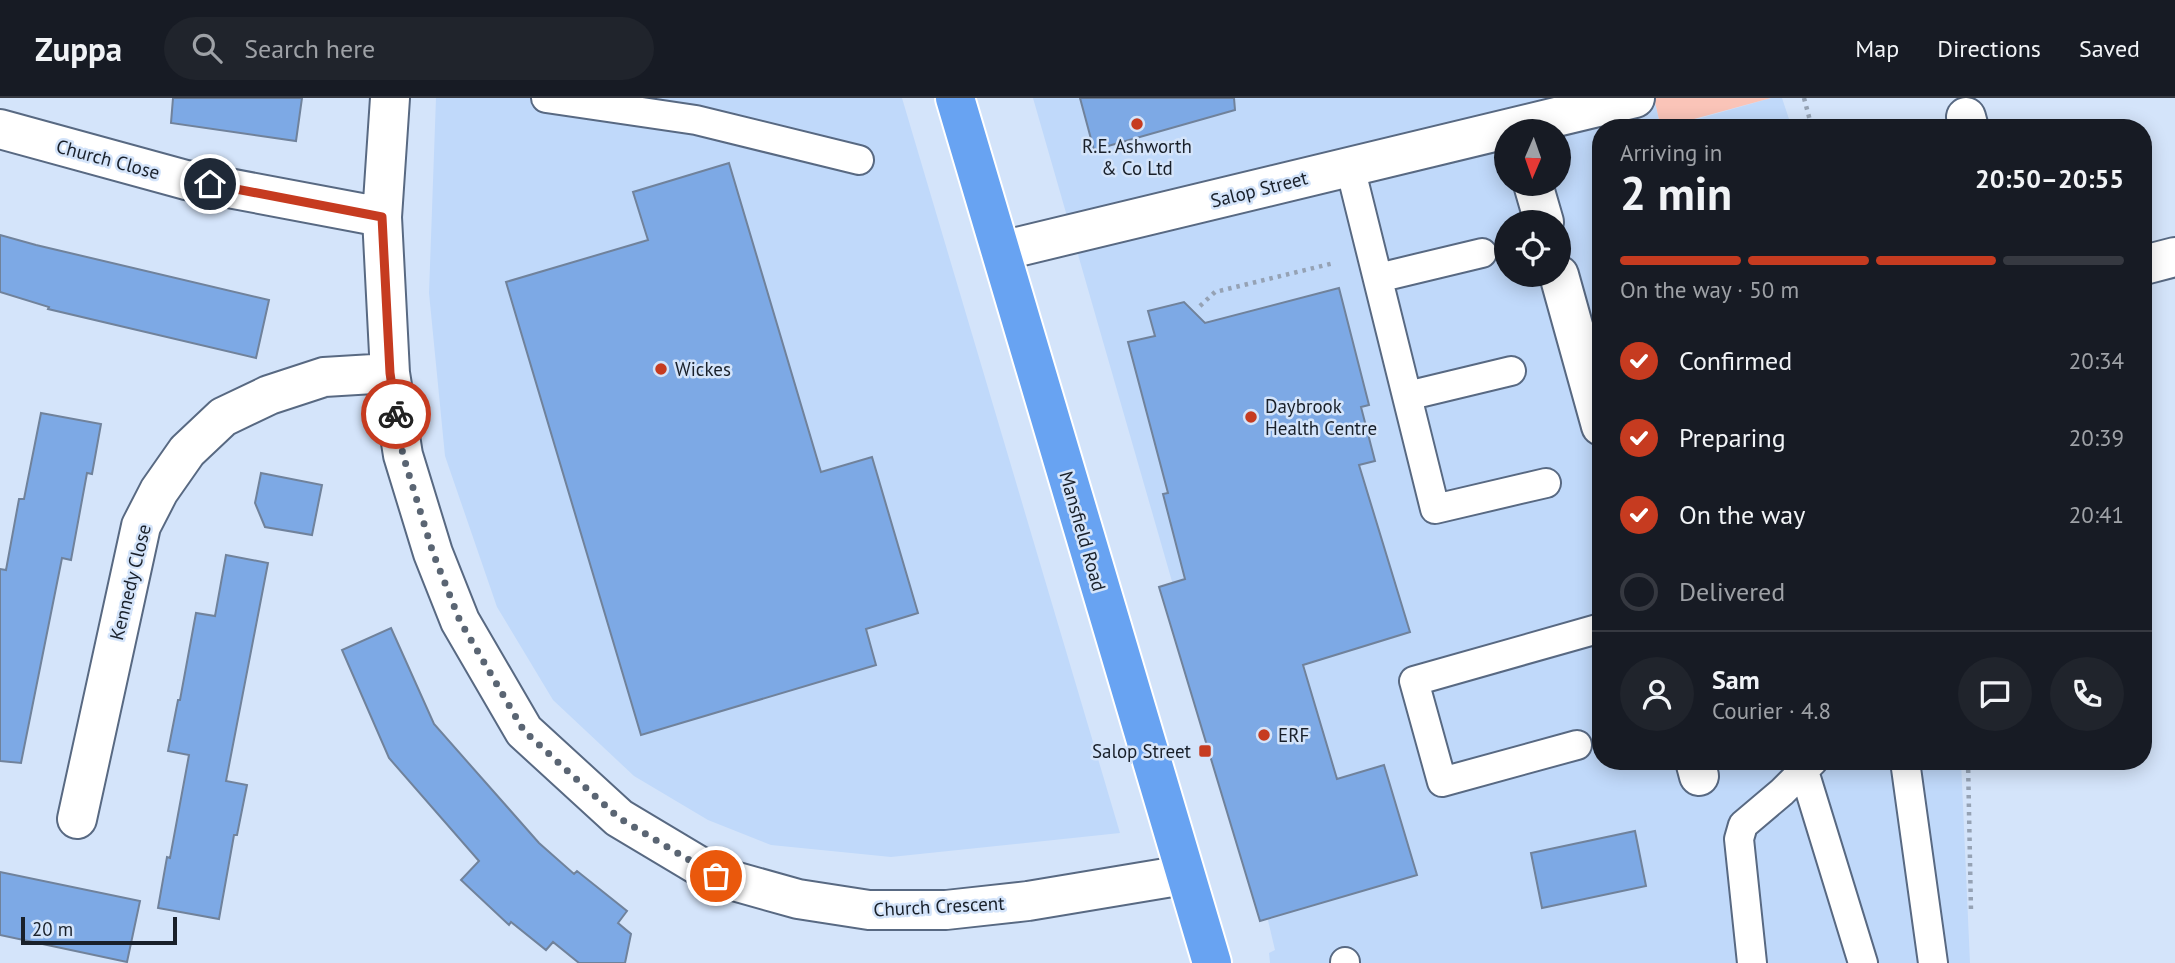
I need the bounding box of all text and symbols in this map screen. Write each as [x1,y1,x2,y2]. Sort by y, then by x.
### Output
search box [164,17,654,80]
text: Zuppa [35,27,122,70]
icon: search [188,29,226,67]
text: Search here [244,32,375,65]
text: Map [1855,33,1899,64]
text: Directions [1937,33,2041,64]
text: Saved [2079,33,2140,64]
marker: R.E. Ashworth & Co Ltd [1129,116,1145,132]
north arrow [1494,119,1572,196]
map controls [1494,119,1571,287]
street label: Church Close [54,134,162,184]
place label: R.E. Ashworth & Co Ltd [1082,134,1192,180]
text: Arriving in [1620,138,1722,167]
pin [180,154,240,214]
text: 20:50–20:55 [1975,162,2124,195]
text: 2 min [1620,163,1732,223]
icon: home [191,165,229,203]
street label: Salop Street [1208,165,1311,213]
button: locate [1494,210,1571,287]
text: On the way · 50 m [1620,275,1799,304]
icon: check [1620,342,1658,380]
text: Confirmed [1679,344,1792,377]
text: 20:34 [2069,346,2124,375]
place label: Wickes [675,357,731,381]
marker: Wickes [653,361,669,377]
courier [361,379,431,449]
place label: Daybrook Health Centre [1265,394,1377,440]
icon: bike [377,395,415,433]
marker: Daybrook Health Centre [1243,409,1259,425]
icon: check [1620,419,1658,457]
text: Preparing [1679,421,1786,454]
text: 20:39 [2069,423,2124,452]
street label: Mansfield Road [1054,468,1112,594]
icon: check [1620,496,1658,534]
text: On the way [1679,498,1805,531]
text: 20:41 [2069,500,2124,529]
street label: Kennedy Close [104,522,156,642]
text: Delivered [1679,575,1785,608]
button: person [1620,657,1694,731]
button: chat [1958,657,2032,731]
button: phone [2050,657,2124,731]
text: Sam [1712,663,1760,696]
text: Courier · 4.8 [1712,696,1831,725]
place label: ERF [1278,723,1309,747]
marker: ERF [1256,727,1272,743]
place label: Salop Street [1092,739,1192,763]
marker: Salop Street [1197,743,1213,759]
pin [686,846,746,906]
icon: bag [697,857,735,895]
street label: Church Crescent [873,891,1006,921]
scale bar [21,914,177,946]
text: 20 m [32,917,73,941]

